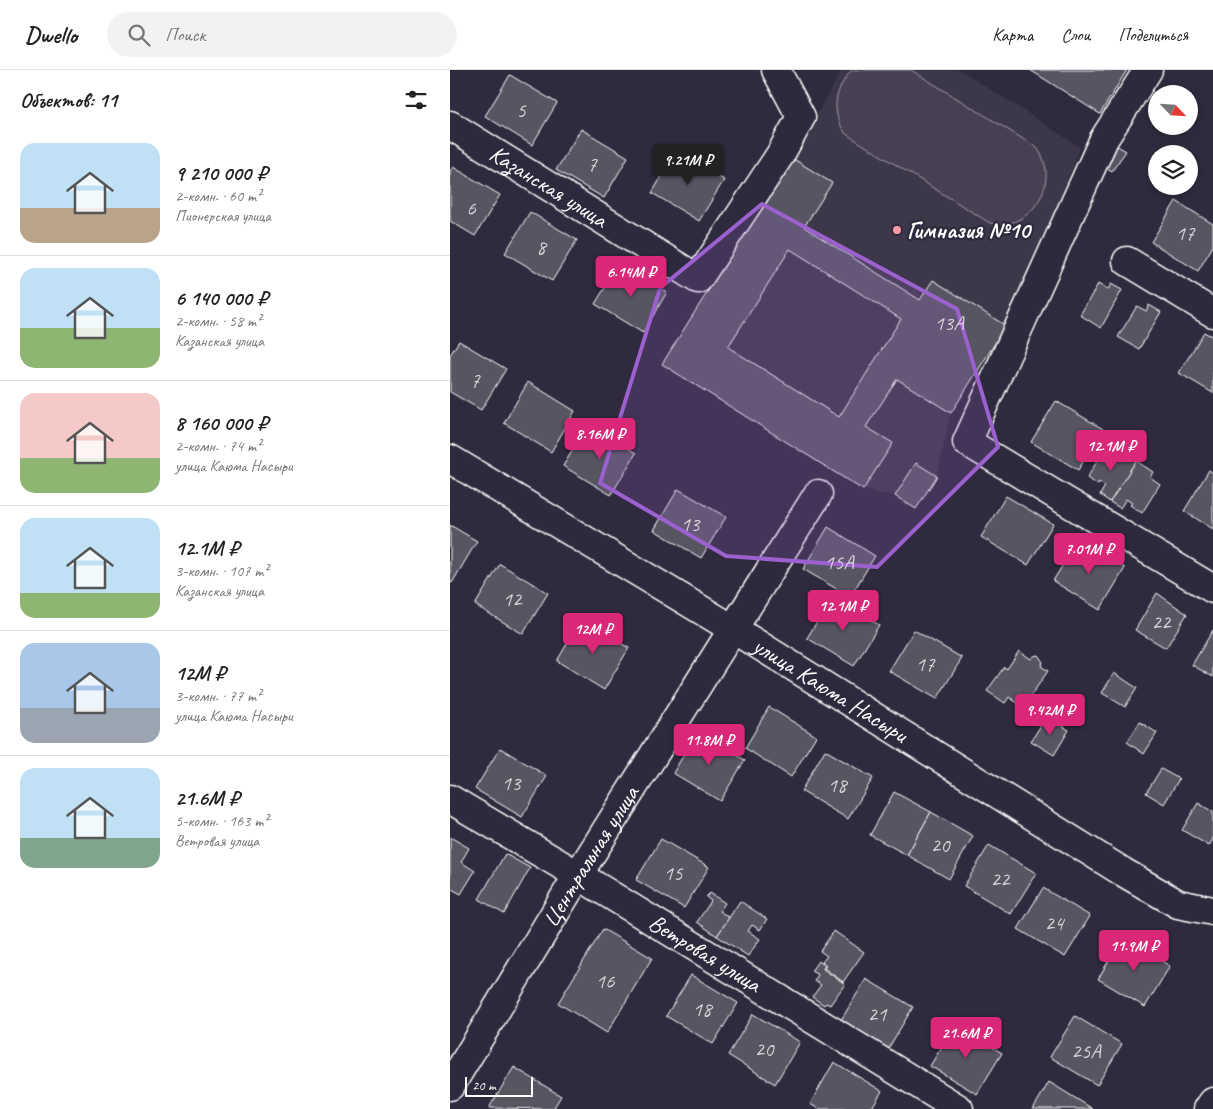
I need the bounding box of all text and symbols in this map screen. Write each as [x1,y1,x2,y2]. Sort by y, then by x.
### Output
search box [107,12,457,57]
text: Dwello [25,20,77,50]
icon: search [125,21,153,49]
text: Поиск [165,23,205,47]
text: Карта [992,24,1033,46]
text: Слои [1061,24,1090,46]
text: Поделиться [1118,24,1188,46]
north arrow [1148,85,1198,135]
map controls [1148,85,1198,195]
icon: filters [402,86,430,114]
text: Объектов: 11 [20,87,117,113]
house number: 5 [516,97,527,123]
street label: Казанская улица [484,138,614,235]
pin: 9.21M ₽ [642,144,734,186]
button: layers [1148,145,1198,195]
text: 9.21M ₽ [664,150,712,170]
house number: 7 [587,151,598,177]
text: 9 210 000 ₽ [175,160,267,186]
icon: home [60,163,120,223]
text: 2-комн. · 60 m² [175,186,261,206]
house number: 6 [466,195,476,221]
text: Пионерская улица [175,206,271,226]
place label: Гимназия №10 [907,215,1032,245]
house number: 17 [1176,220,1196,246]
marker: Гимназия №10 [891,224,903,236]
house number: 8 [536,234,548,260]
pin: 6.14M ₽ [585,256,677,298]
text: 6.14M ₽ [607,262,655,282]
text: 6 140 000 ₽ [175,285,268,311]
icon: home [60,288,120,348]
house number: 13А [934,310,965,336]
text: 2-комн. · 58 m² [175,311,261,331]
text: Казанская улица [175,331,264,351]
house number: 7 [470,367,481,393]
text: 8 160 000 ₽ [175,410,268,436]
icon: home [60,413,120,473]
pin: 8.16M ₽ [554,418,646,460]
text: 8.16M ₽ [576,424,624,444]
pin: 12.1M ₽ [1065,430,1157,472]
text: 2-комн. · 74 m² [175,436,261,456]
text: 12.1M ₽ [1087,436,1135,456]
text: улица Каюма Насыри [175,456,293,476]
house number: 13 [681,511,701,537]
pin: 7.01M ₽ [1043,532,1135,575]
text: 12.1M ₽ [175,535,239,561]
icon: home [60,538,120,598]
text: 7.01M ₽ [1065,539,1113,559]
house number: 15А [824,549,855,575]
text: 3-комн. · 107 m² [175,561,268,581]
text: Казанская улица [175,581,264,601]
house number: 12 [503,586,523,612]
pin: 12.1M ₽ [797,590,889,632]
text: 12.1M ₽ [819,596,867,616]
house number: 22 [1152,609,1172,635]
pin: 12M ₽ [558,612,628,655]
text: 12M ₽ [574,619,612,639]
street label: улица Каюма Насыри [746,629,915,750]
house number: 17 [916,651,936,677]
text: 12M ₽ [175,660,225,686]
icon: home [60,663,120,723]
text: 3-комн. · 77 m² [175,686,261,706]
pin: 9.42M ₽ [1004,694,1096,736]
text: 9.42M ₽ [1026,700,1074,720]
text: улица Каюма Насыри [175,706,293,726]
pin: 11.8M ₽ [663,724,755,766]
text: 11.8M ₽ [685,730,733,750]
house number: 13 [502,770,522,796]
house number: 18 [828,772,849,798]
street label: Центральная улица [535,779,646,933]
text: 21.6M ₽ [175,785,239,811]
icon: home [60,788,120,848]
text: 5-комн. · 163 m² [175,811,268,831]
text: Ветровая улица [175,831,259,851]
house number: 20 [931,832,951,858]
house number: 15 [664,860,684,886]
house number: 22 [991,866,1011,892]
street label: Ветровая улица [643,907,768,1000]
house number: 24 [1045,910,1066,936]
pin: 11.9M ₽ [1088,930,1180,972]
text: 11.9M ₽ [1110,936,1158,956]
house number: 16 [596,968,615,994]
house number: 18 [693,996,714,1022]
house number: 21 [868,1001,888,1027]
pin: 21.6M ₽ [920,1016,1012,1059]
text: 21.6M ₽ [942,1023,990,1043]
house number: 20 [755,1036,775,1062]
house number: 25А [1071,1038,1102,1064]
scale bar [465,1074,532,1097]
text: 20 m [472,1077,496,1094]

